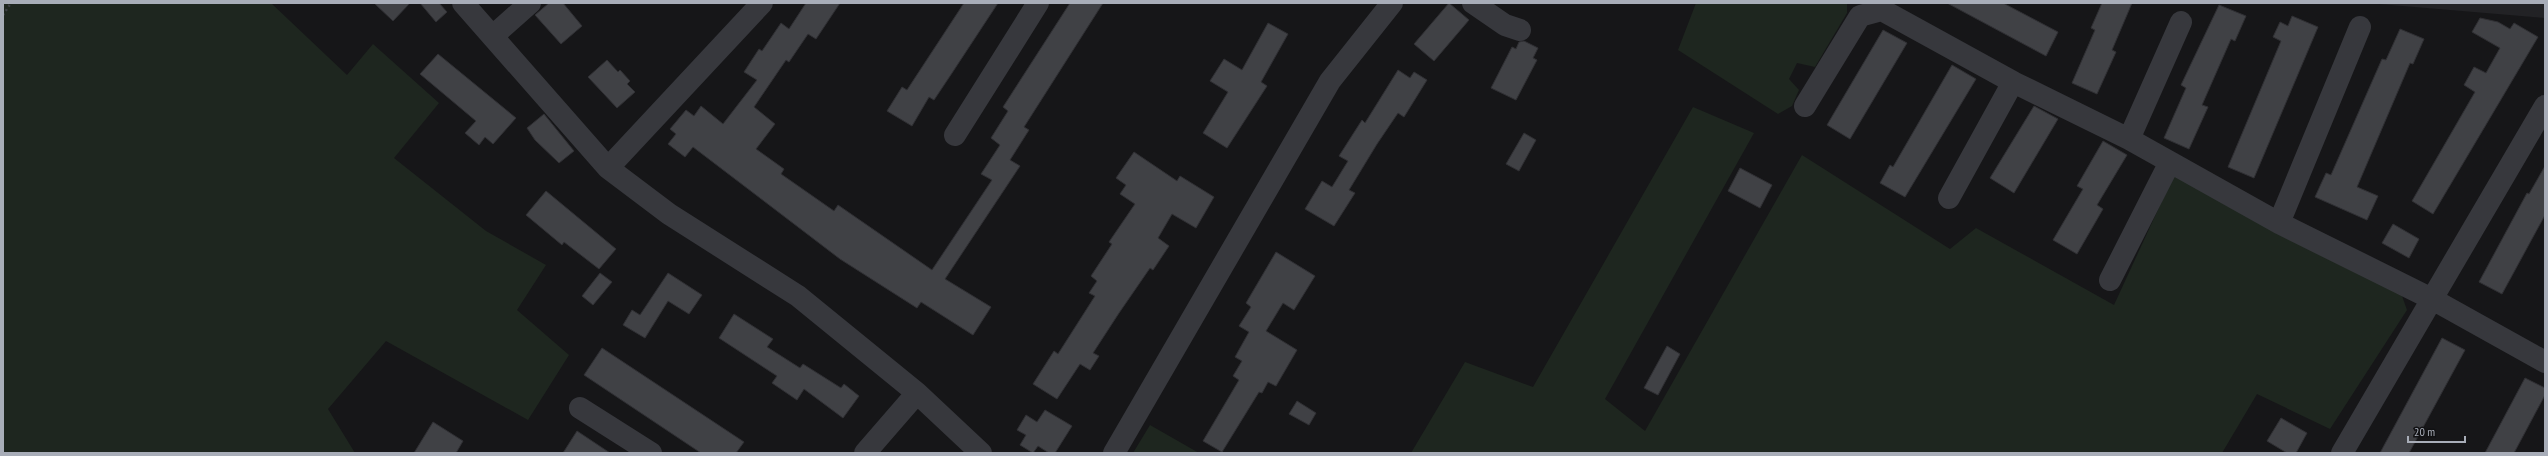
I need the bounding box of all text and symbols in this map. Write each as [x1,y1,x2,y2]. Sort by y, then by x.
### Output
scale bar [2408,418,2465,444]
text: 20 m [2414,424,2435,439]

